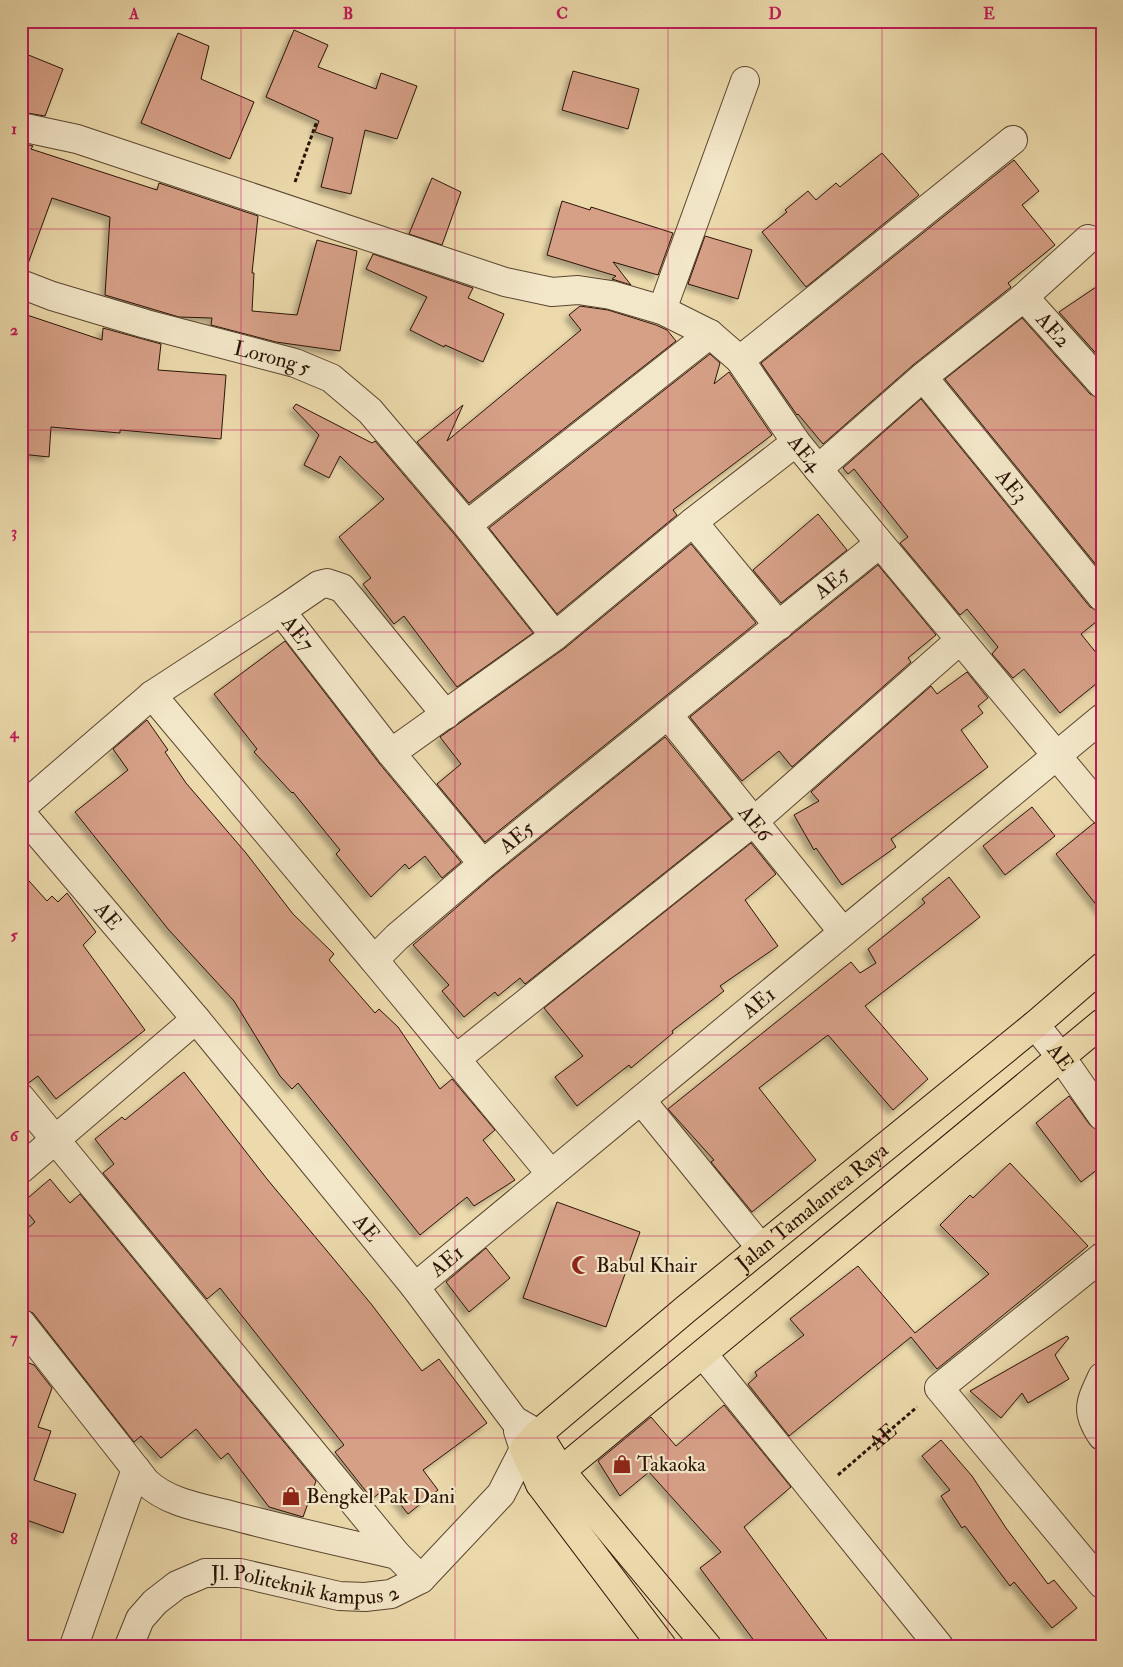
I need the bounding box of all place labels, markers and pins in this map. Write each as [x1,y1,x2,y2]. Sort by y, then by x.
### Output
place label: Babul Khair [596,1252,697,1279]
mosque icon: Babul Khair [570,1254,592,1276]
place label: Takaoka [637,1451,706,1478]
shop icon: Takaoka [611,1453,633,1475]
place label: Bengkel Pak Dani [306,1483,455,1510]
shop icon: Bengkel Pak Dani [280,1485,302,1507]

